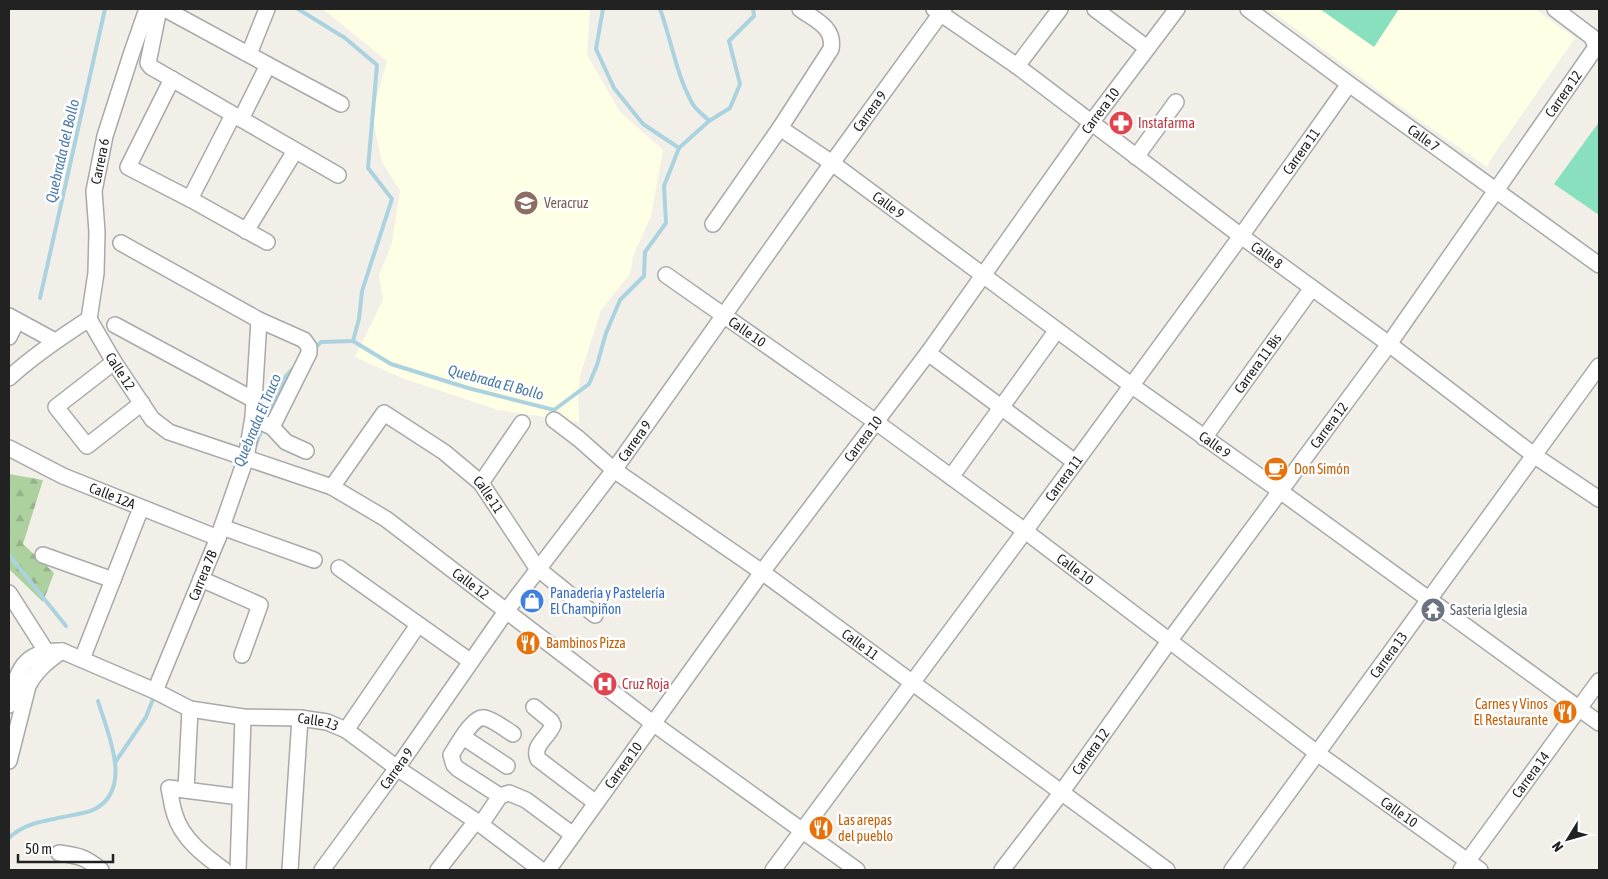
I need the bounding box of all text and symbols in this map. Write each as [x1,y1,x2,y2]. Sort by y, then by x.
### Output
street label: Carrera 12 [1542,68,1585,120]
street label: Carrera 10 [1078,84,1123,137]
street label: Carrera 9 [850,88,890,135]
water label: Quebrada del Bollo [42,97,82,205]
pharmacy icon: Instafarma [1108,110,1134,136]
place label: Instafarma [1138,115,1195,131]
street label: Calle 7 [1405,121,1443,155]
street label: Carrera 11 [1279,125,1323,177]
street label: Carrera 6 [88,137,112,186]
street label: Calle 9 [870,188,907,222]
school or university icon: Veracruz [513,190,539,216]
place label: Veracruz [544,195,588,211]
street label: Calle 8 [1248,238,1286,272]
street label: Calle 10 [725,313,769,350]
street label: Carrera 11 Bis [1231,330,1285,396]
street label: Calle 12 [102,350,138,393]
water label: Quebrada El Bollo [446,361,546,403]
water label: Quebrada El Truco [230,371,284,469]
street label: Carrera 12 [1307,399,1351,451]
street label: Carrera 10 [841,413,886,465]
street label: Carrera 9 [615,417,655,464]
street label: Calle 9 [1196,428,1234,461]
street label: Carrera 11 [1042,452,1086,504]
cafe icon: Don Simón [1263,456,1289,482]
place label: Don Simón [1294,461,1350,477]
street label: Calle 11 [470,472,507,516]
street label: Calle 12A [87,479,138,512]
street label: Carrera 7B [185,548,220,603]
street label: Calle 10 [1054,550,1097,588]
street label: Calle 12 [449,565,492,603]
place label: Panadería y Pastelería El Champiñon [550,585,665,617]
shop icon: Panadería y Pastelería El Champiñon [519,588,545,614]
temple icon: Sasteria Iglesia [1420,597,1446,623]
place label: Sasteria Iglesia [1450,602,1528,618]
street label: Calle 11 [839,626,882,663]
street label: Carrera 13 [1367,629,1411,681]
restaurant icon: Bambinos Pizza [515,630,541,656]
place label: Bambinos Pizza [546,635,626,651]
hospital icon: Cruz Roja [592,671,618,697]
place label: Cruz Roja [622,676,669,692]
place label: Carnes y Vinos El Restaurante [1473,696,1548,728]
restaurant icon: Carnes y Vinos El Restaurante [1552,699,1578,725]
street label: Calle 13 [297,710,341,734]
street label: Carrera 12 [1069,725,1112,778]
street label: Carrera 10 [601,739,645,791]
street label: Carrera 9 [376,745,416,792]
street label: Carrera 14 [1509,748,1553,801]
street label: Calle 10 [1378,793,1421,831]
place label: Las arepas del pueblo [838,812,893,844]
north arrow [1543,814,1593,864]
restaurant icon: Las arepas del pueblo [808,815,834,841]
scale bar [18,832,112,864]
text: N [1549,839,1566,855]
text: 50 m [25,840,52,857]

